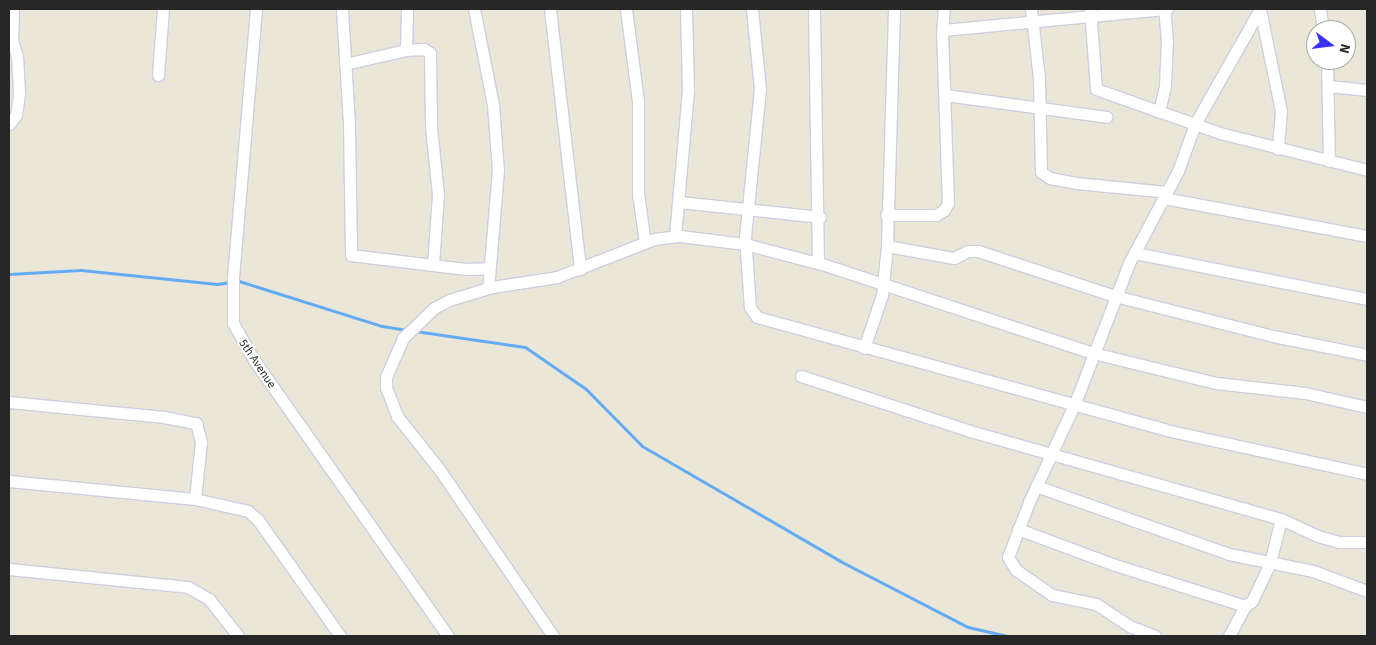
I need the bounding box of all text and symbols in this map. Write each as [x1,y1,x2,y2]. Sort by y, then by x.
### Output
north arrow [1306,20,1356,70]
text: N [1334,42,1355,56]
street label: 5th Avenue [235,337,279,391]

